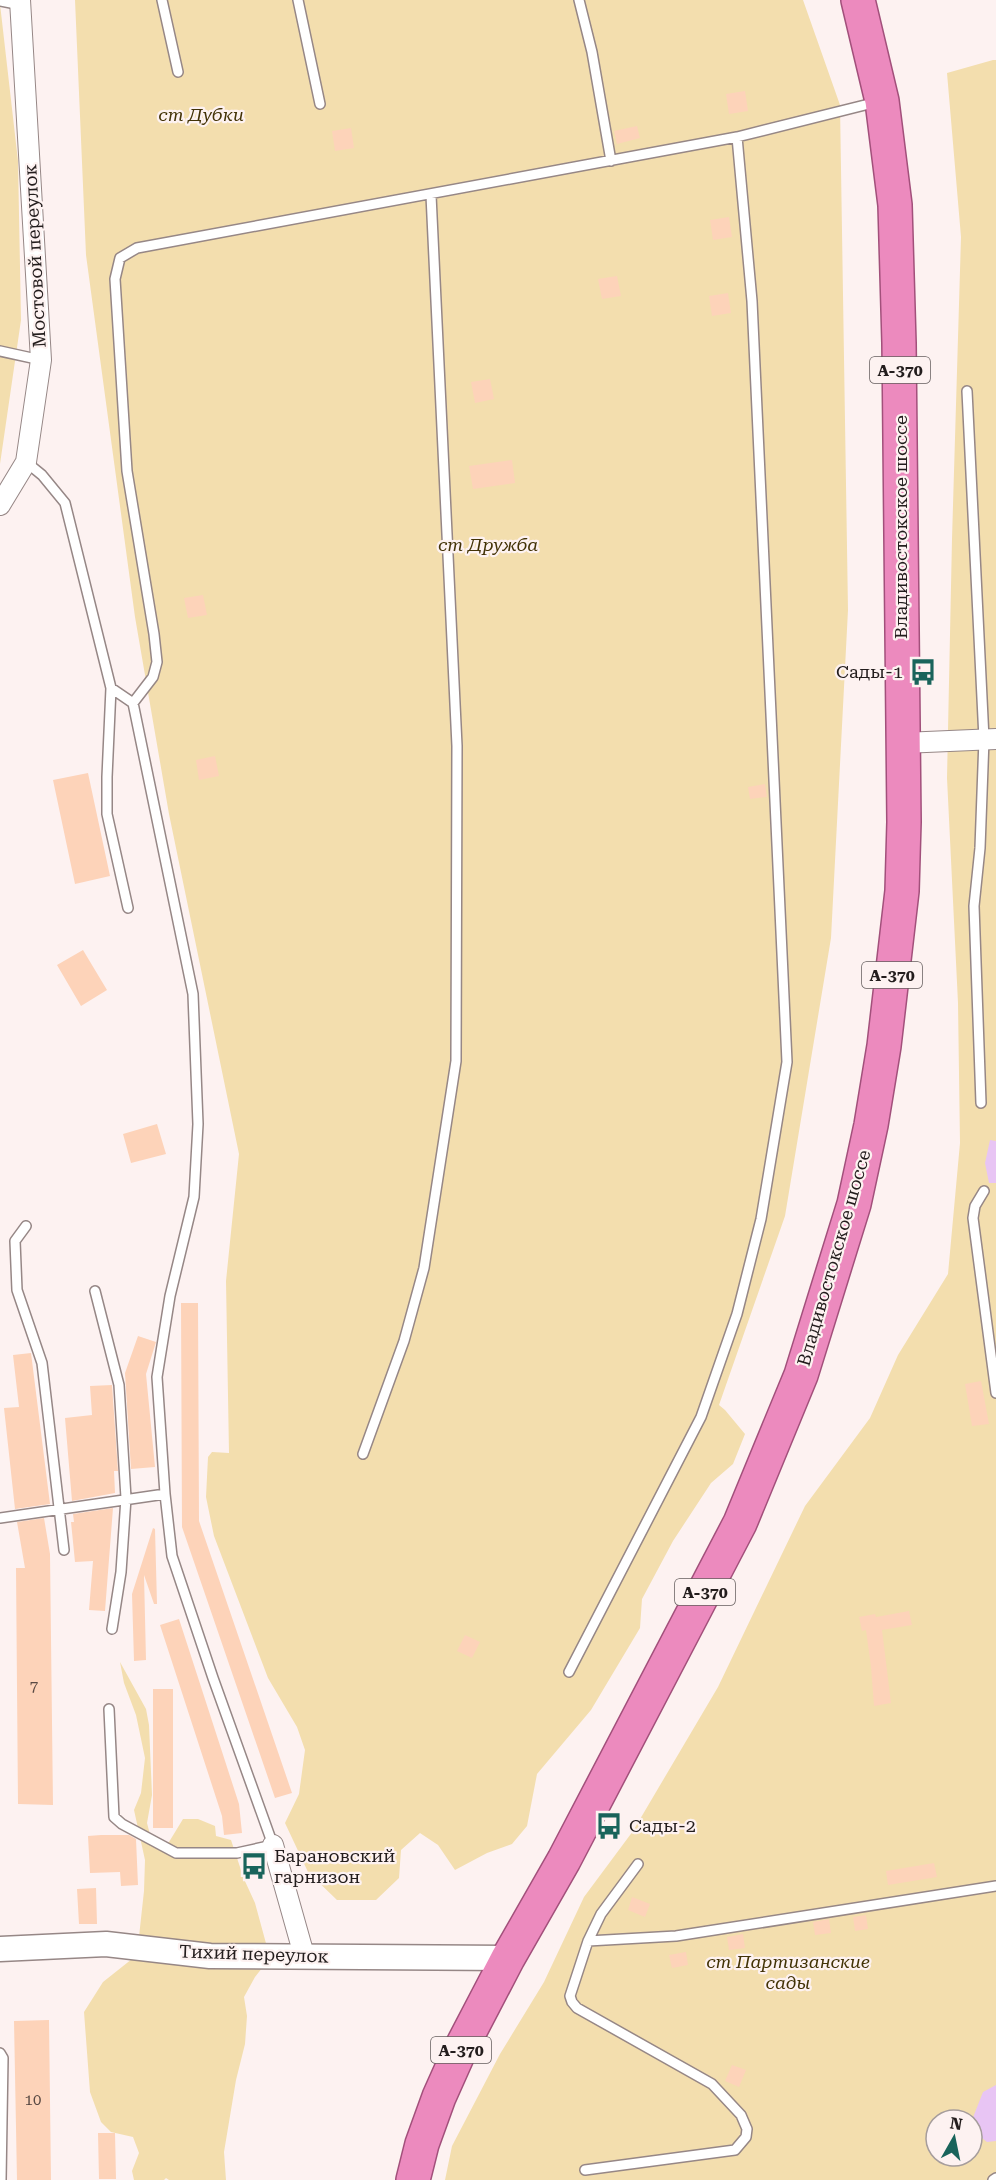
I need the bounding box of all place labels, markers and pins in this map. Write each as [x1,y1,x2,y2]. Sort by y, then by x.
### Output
bus stop icon: Сады-1 [908,657,938,687]
place label: Сады-1 [836,661,903,682]
bus stop icon: Сады-2 [594,1811,624,1841]
place label: Сады-2 [629,1815,696,1836]
place label: Барановский гарнизон [274,1845,395,1887]
bus stop icon: Барановский гарнизон [239,1851,269,1881]

